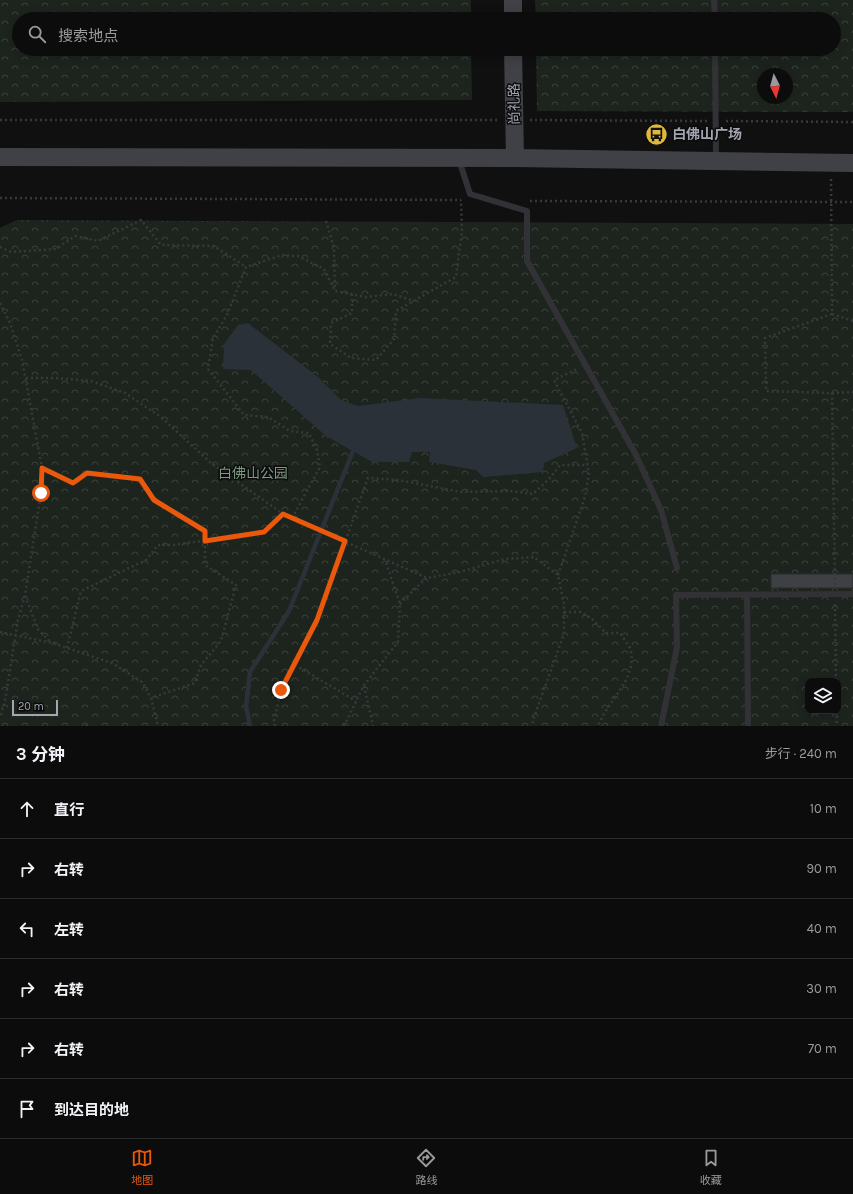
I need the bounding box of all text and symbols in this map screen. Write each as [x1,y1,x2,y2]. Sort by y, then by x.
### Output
search box [12,12,841,56]
icon: search [26,23,48,45]
text: 搜索地点 [58,27,118,45]
north arrow [757,68,793,104]
street label: 尚礼路 [506,83,523,125]
bus stop icon: 白佛山广场 [643,121,669,147]
place label: 白佛山广场 [672,126,742,143]
park label: 白佛山公园 [218,465,288,482]
route start [32,484,50,502]
map controls [805,678,841,714]
button: layers [805,678,841,714]
route end [272,681,290,699]
scale bar [12,698,58,717]
text: 20 m [18,700,44,713]
text: 3 分钟 [16,744,65,764]
text: 步行 · 240 m [765,746,837,761]
icon: ahead [16,798,38,820]
text: 直行 [54,801,84,819]
text: 10 m [810,801,837,816]
icon: right [16,858,38,880]
text: 右转 [54,861,84,879]
text: 90 m [806,861,837,876]
icon: left [16,918,38,940]
text: 左转 [54,921,84,939]
text: 40 m [807,921,837,936]
icon: right [16,978,38,1000]
text: 右转 [54,981,84,999]
text: 30 m [806,981,837,996]
icon: right [16,1038,38,1060]
text: 右转 [54,1041,84,1059]
text: 70 m [808,1041,837,1056]
icon: arrive [16,1098,38,1120]
text: 到达目的地 [54,1101,129,1119]
tab: 地图 [131,1147,153,1187]
tab: 路线 [415,1147,437,1187]
tab: 收藏 [700,1147,722,1187]

